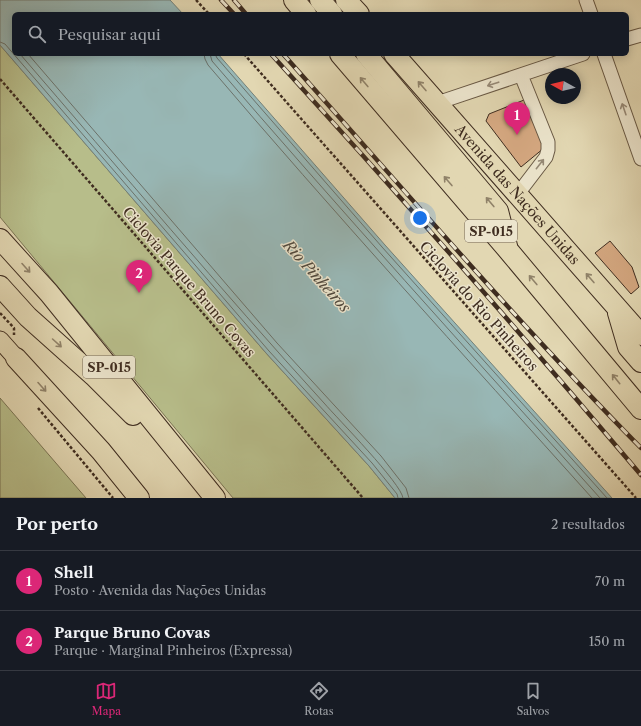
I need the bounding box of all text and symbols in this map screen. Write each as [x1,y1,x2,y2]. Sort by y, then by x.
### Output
search box [12,12,629,56]
icon: search [26,23,48,45]
text: Pesquisar aqui [58,25,161,44]
north arrow [545,68,581,104]
one-way arrow [359,77,368,87]
one-way arrow [417,80,426,91]
one-way arrow [487,81,500,88]
pin: 1 [504,102,530,135]
one-way arrow [619,103,627,115]
street label: Avenida das Nações Unidas [450,120,584,268]
one-way arrow [536,158,545,169]
one-way arrow [444,175,453,186]
one-way arrow [485,196,494,207]
street label: Ciclovia Parque Bruno Covas [119,203,259,361]
your location [410,208,430,228]
road number: SP-015 [465,220,517,242]
water label: Rio Pinheiros [279,235,355,317]
street label: Ciclovia do Rio Pinheiros [416,237,542,375]
pin: 2 [126,260,152,293]
one-way arrow [21,263,30,273]
one-way arrow [528,274,537,285]
one-way arrow [586,274,595,284]
one-way arrow [52,339,62,348]
road number: SP-015 [83,356,135,378]
one-way arrow [612,374,621,385]
one-way arrow [38,382,47,392]
text: Por perto [16,514,98,534]
text: 2 resultados [551,516,625,532]
text: Shell [54,563,93,582]
text: 1 [26,573,32,589]
text: 70 m [595,573,625,589]
text: Posto · Avenida das Nações Unidas [54,582,266,598]
text: Parque Bruno Covas [54,623,210,642]
text: 2 [25,633,33,649]
text: 150 m [589,633,625,649]
text: Parque · Marginal Pinheiros (Expressa) [54,642,292,658]
tab: Mapa [92,680,121,718]
tab: Rotas [304,680,333,718]
tab: Salvos [517,680,549,718]

